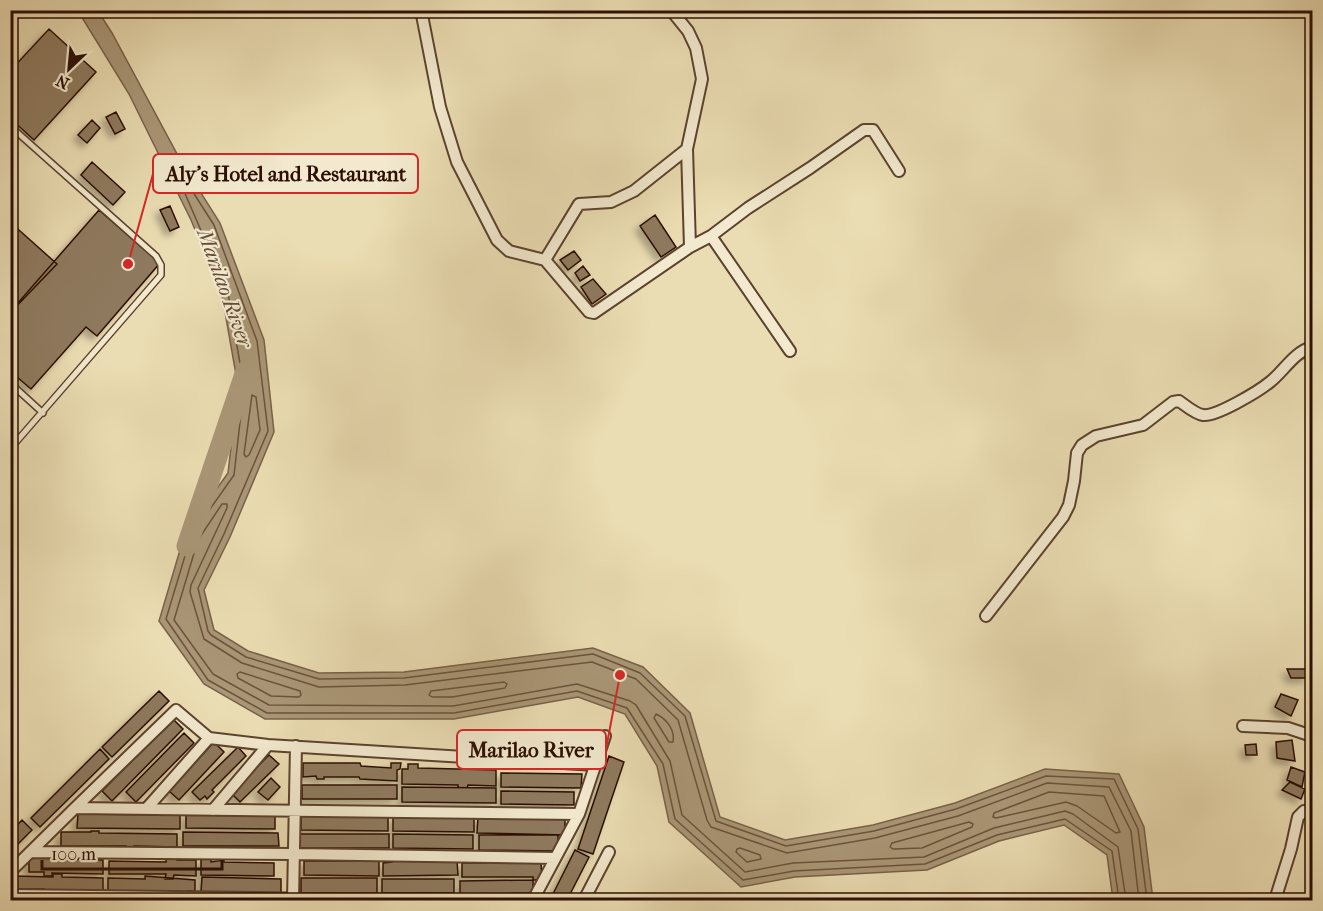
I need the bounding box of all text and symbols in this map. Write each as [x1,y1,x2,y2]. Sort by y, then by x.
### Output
north arrow [39,39,99,99]
text: N [52,70,72,93]
callout: Aly's Hotel and Restaurant [153,154,418,193]
text: Aly's Hotel and Restaurant [164,162,407,186]
water label: Marilao River [192,223,258,352]
callout: Marilao River [457,730,606,769]
text: Marilao River [467,738,595,762]
scale bar [42,833,222,871]
text: 100 m [51,844,96,865]

